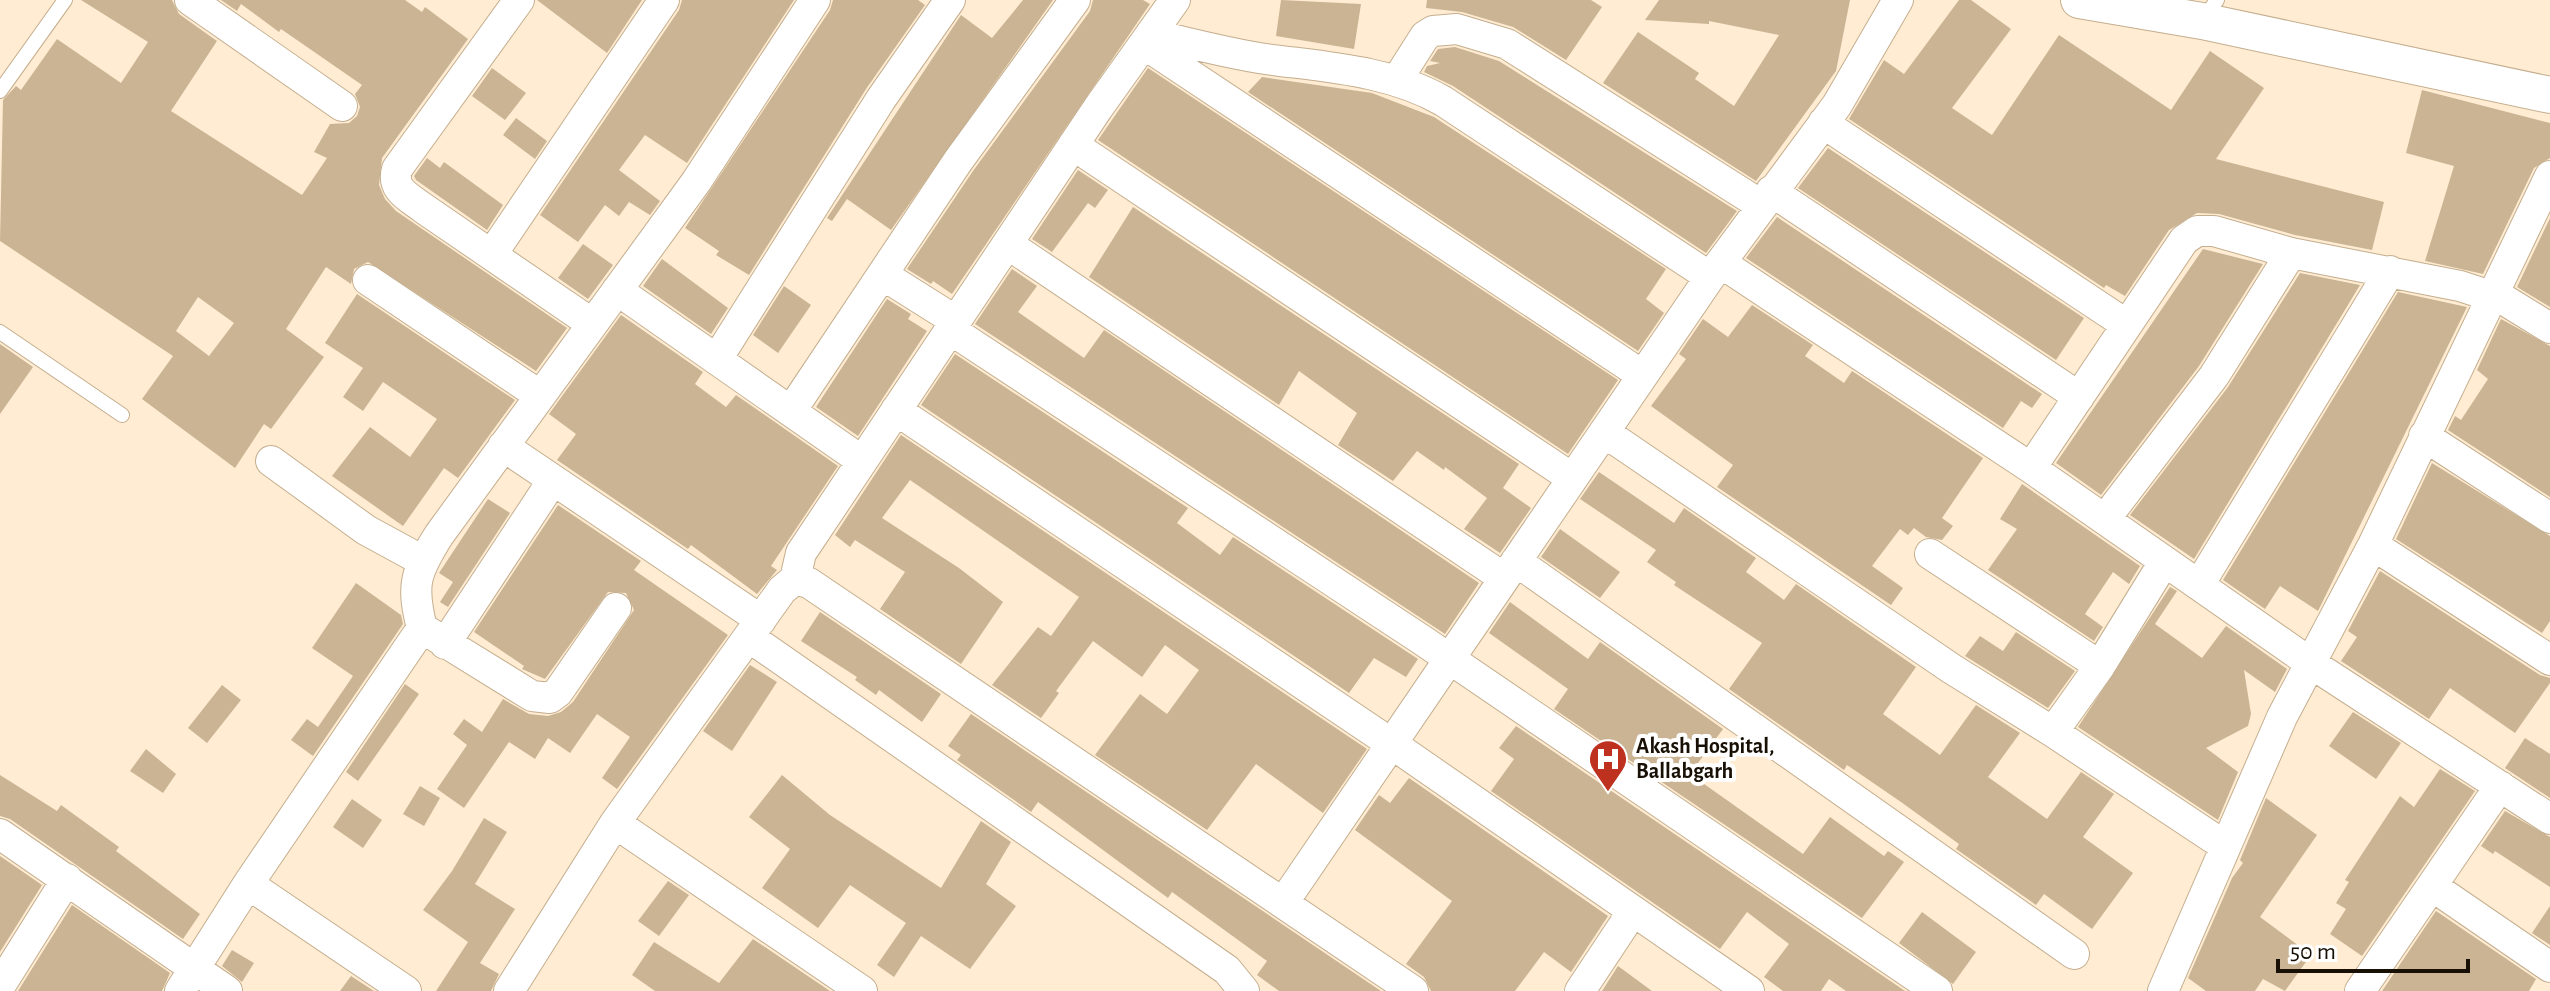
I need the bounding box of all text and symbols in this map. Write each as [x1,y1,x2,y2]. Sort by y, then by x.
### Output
place label: Akash Hospital, Ballabgarh [1636,735,1774,782]
hospital icon: Akash Hospital, Ballabgarh [1587,738,1629,793]
scale bar [2278,923,2468,973]
text: 50 m [2290,940,2336,964]

